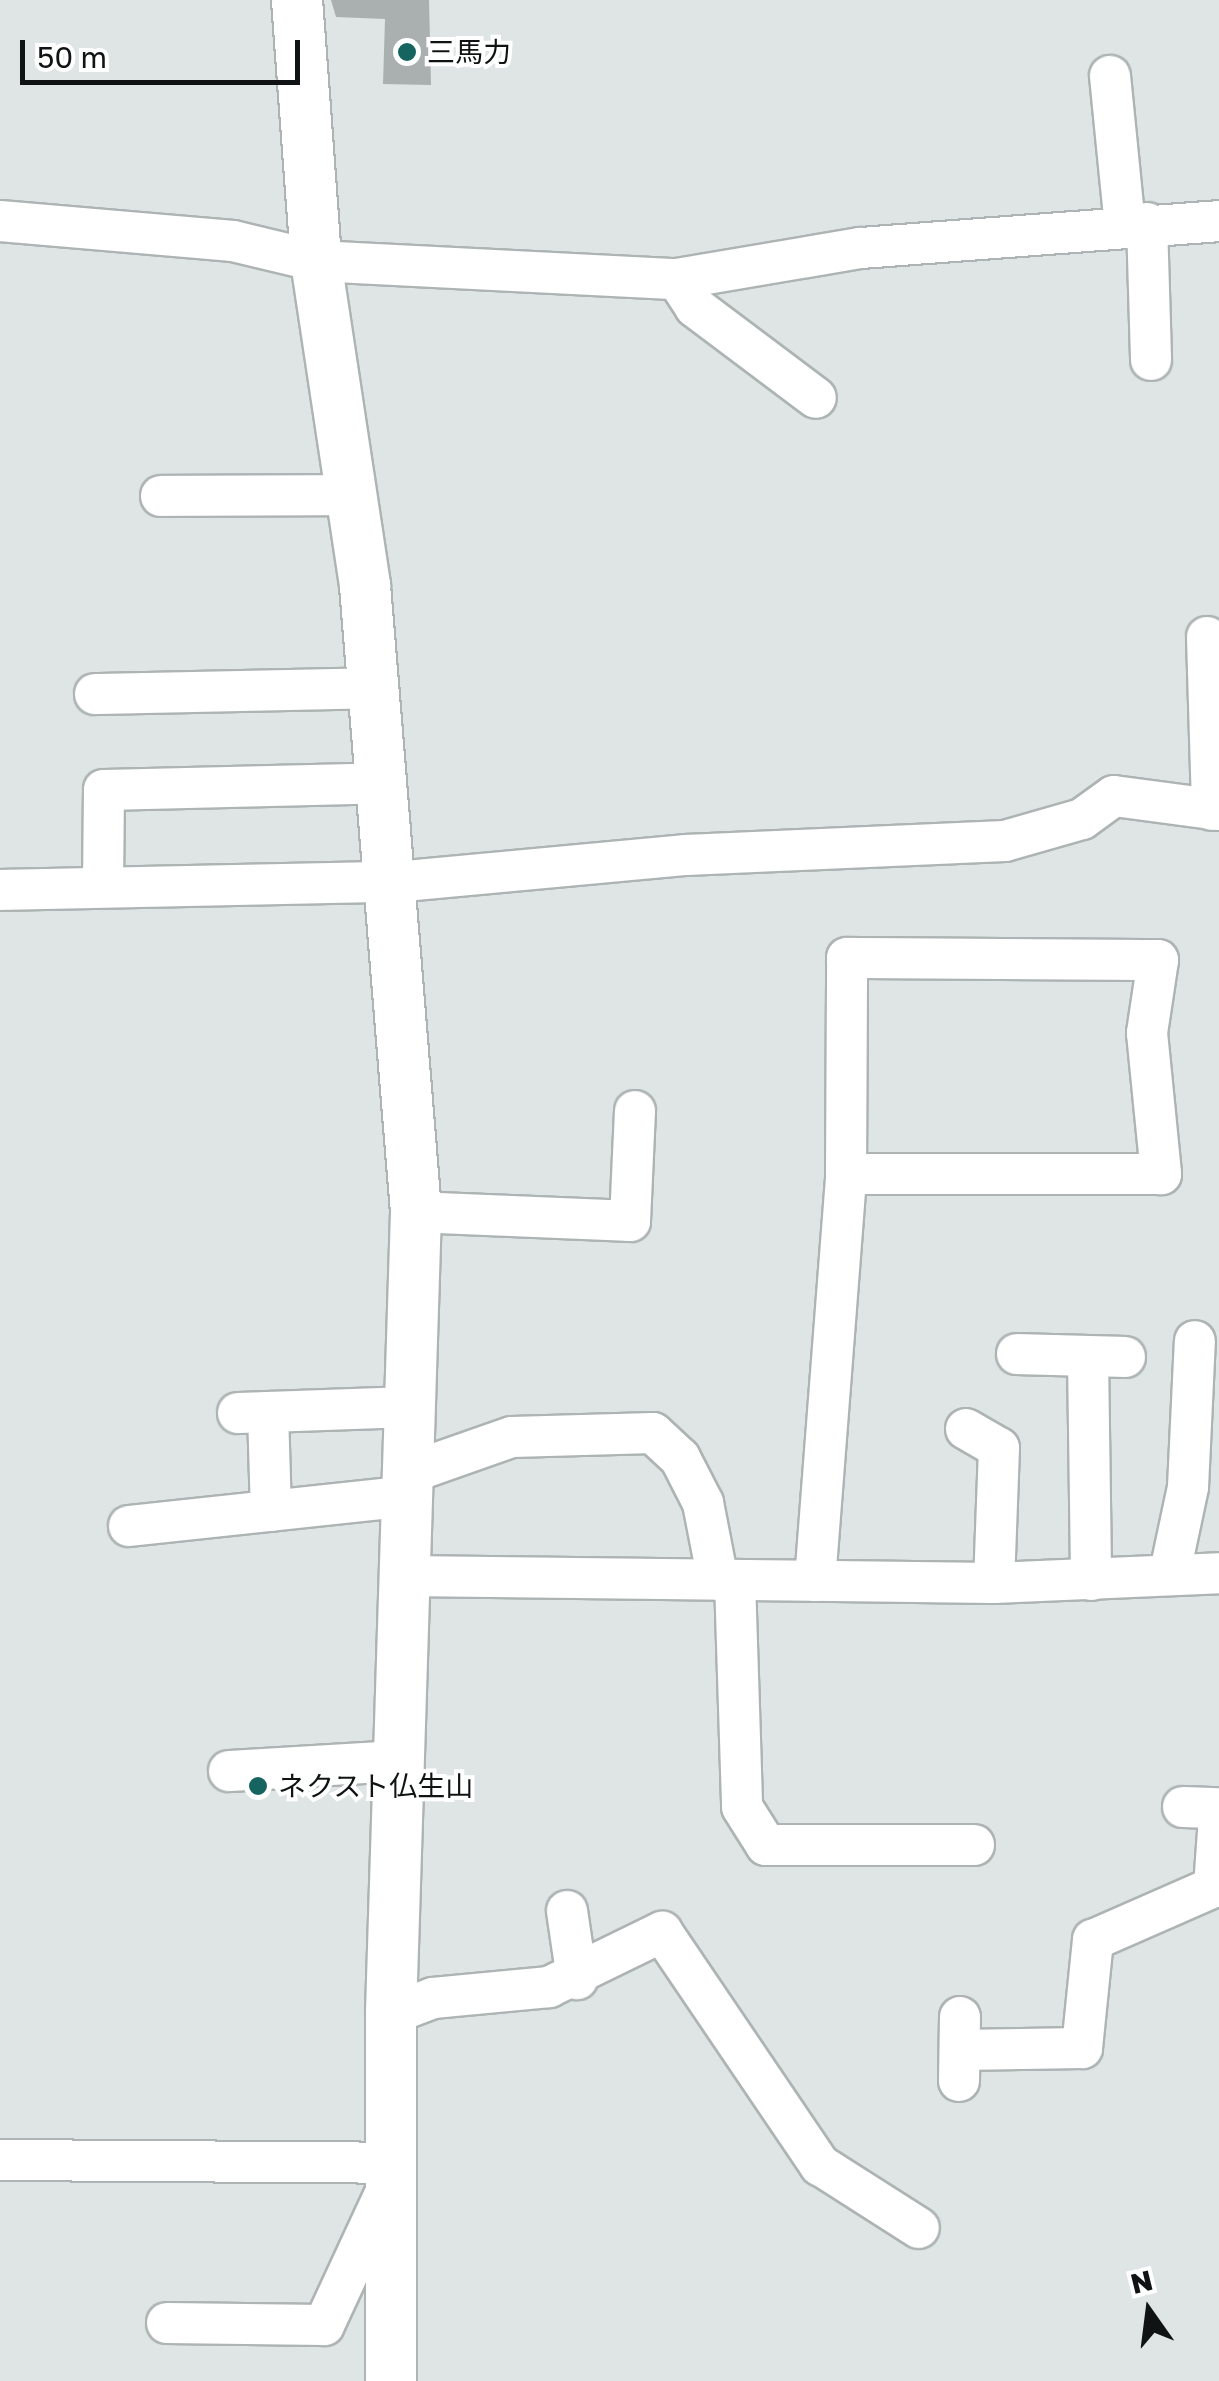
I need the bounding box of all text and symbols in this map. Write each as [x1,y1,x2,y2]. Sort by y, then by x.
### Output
scale bar [25,20,305,82]
place label: 三馬力 [427,35,511,69]
text: 50 m [37,39,107,75]
marker: 三馬力 [396,41,418,63]
place label: ネクスト仏生山 [278,1769,474,1803]
marker: ネクスト仏生山 [247,1775,269,1797]
north arrow [1099,2261,1199,2361]
text: N [1127,2263,1156,2300]

